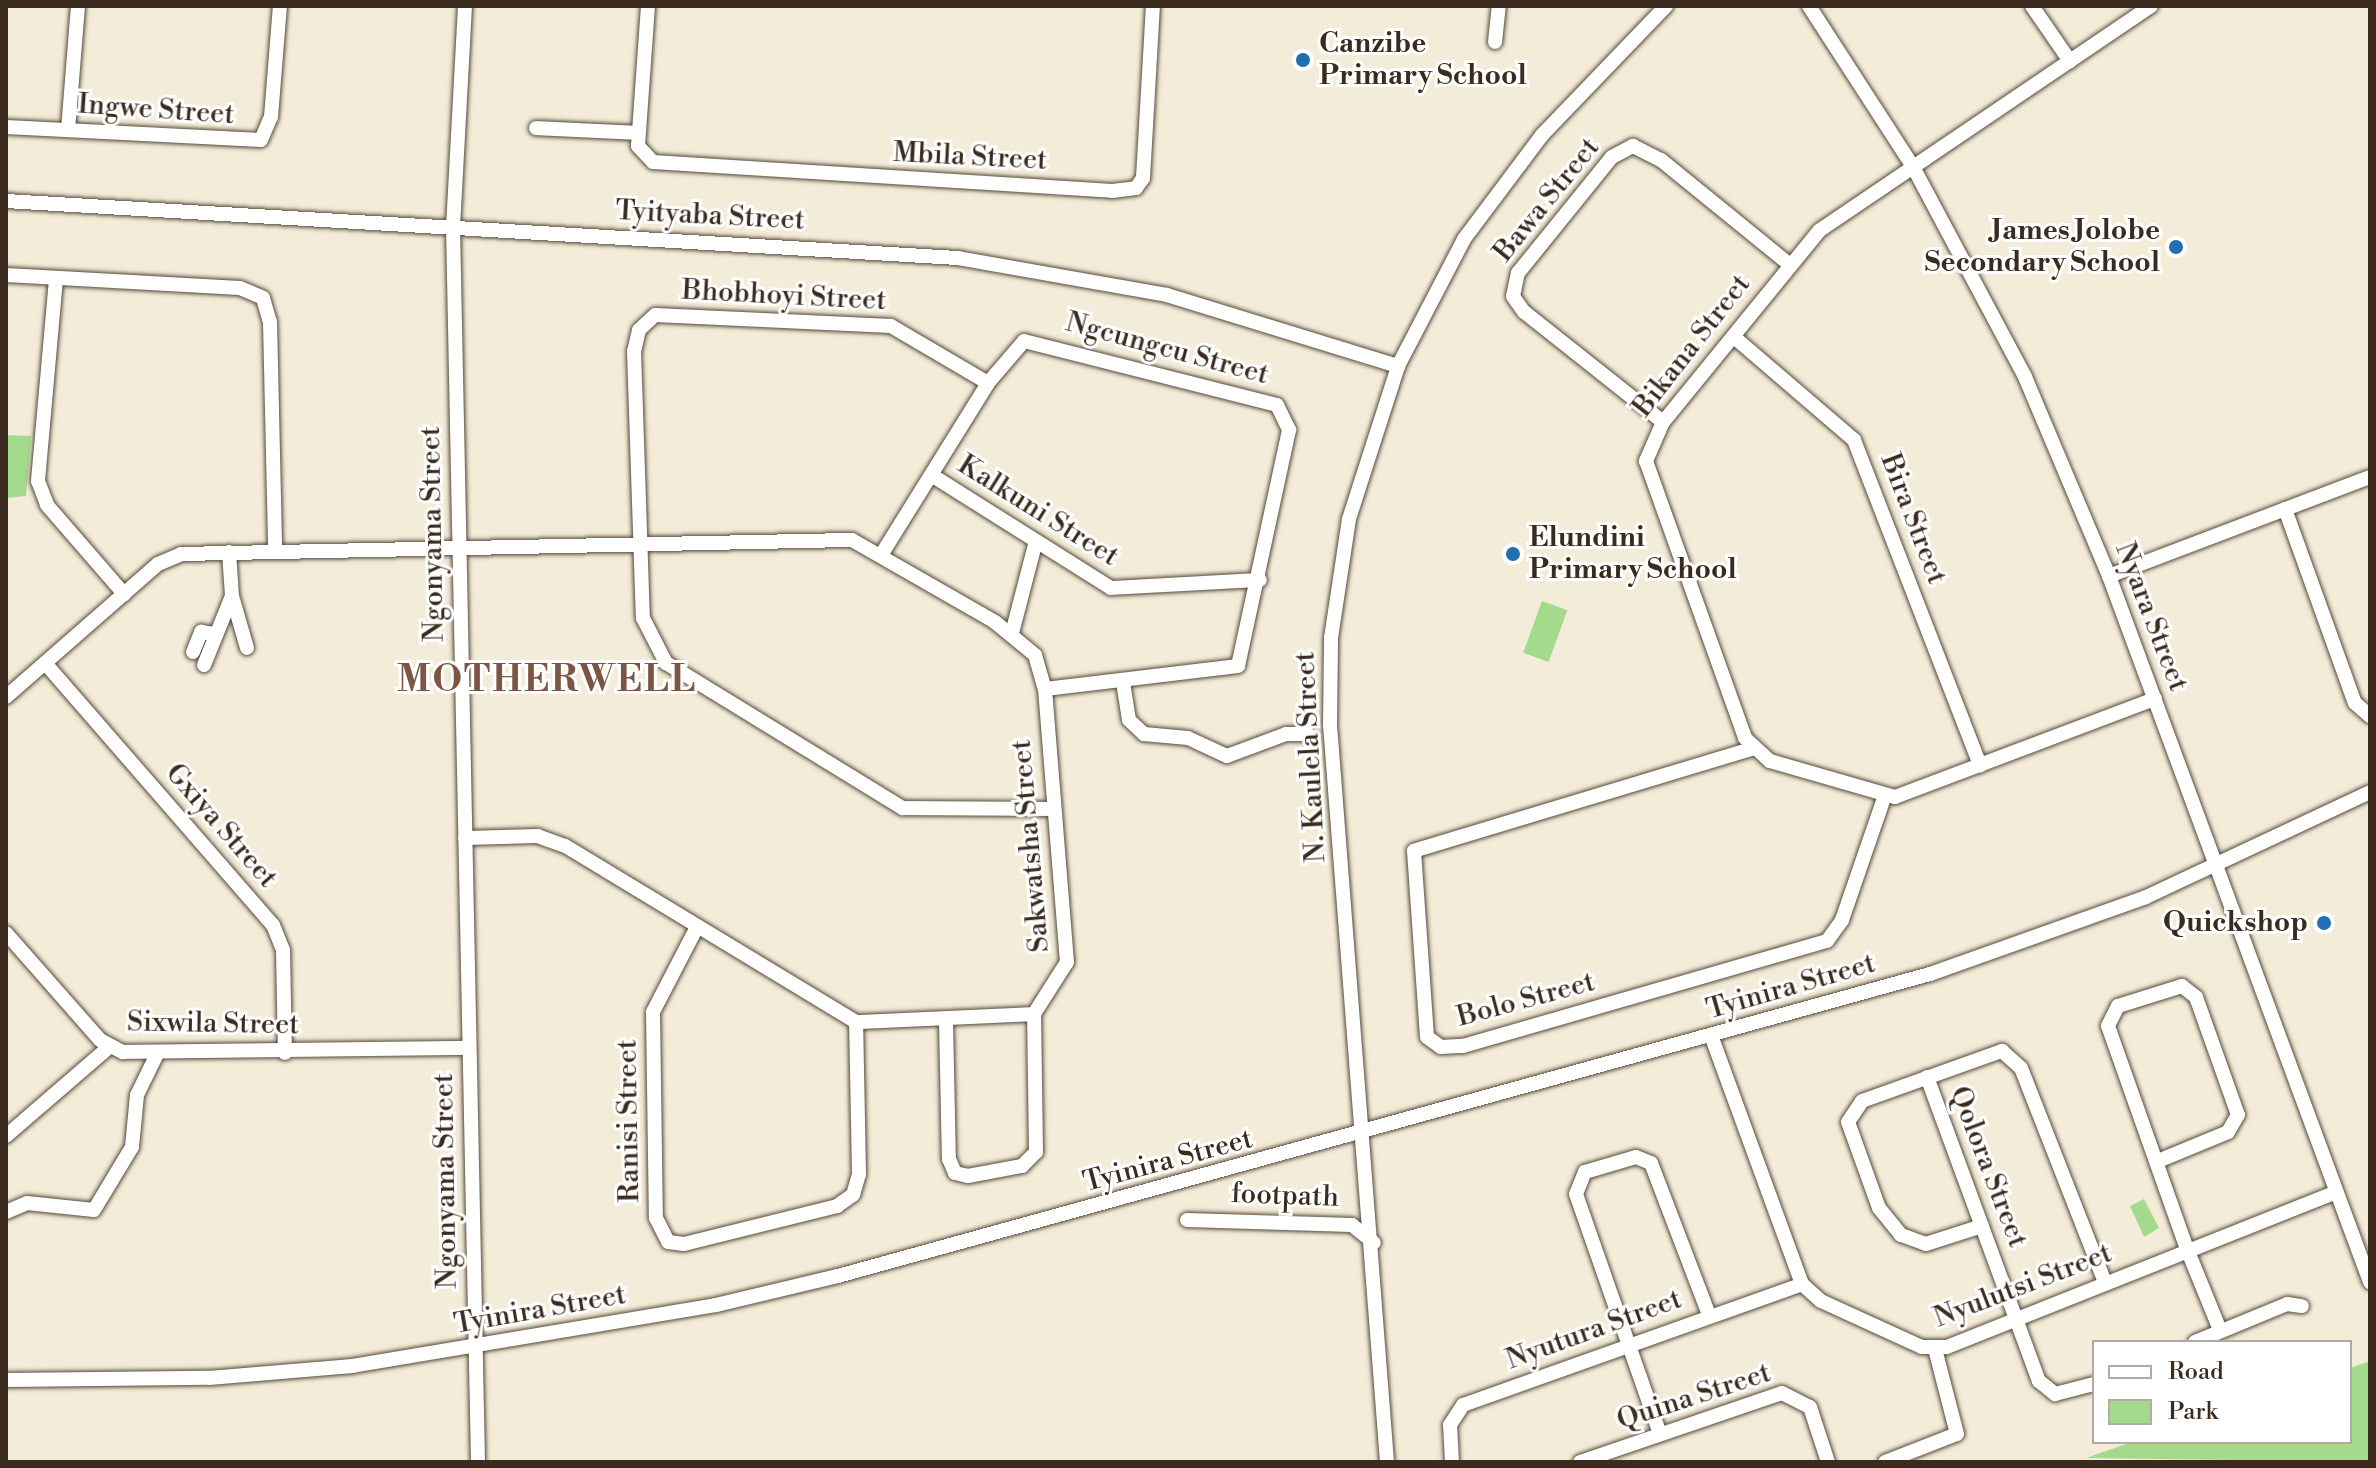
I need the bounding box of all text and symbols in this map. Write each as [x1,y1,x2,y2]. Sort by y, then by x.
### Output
place label: Canzibe Primary School [1319,27,1527,93]
marker: Canzibe Primary School [1294,51,1312,69]
street label: Ingwe Street [77,88,235,132]
street label: Bawa Street [1487,131,1607,269]
street label: Mbila Street [892,136,1048,178]
street label: Tyityaba Street [615,194,805,238]
place label: James Jolobe Secondary School [1925,214,2160,280]
marker: James Jolobe Secondary School [2167,238,2185,256]
street label: Bikana Street [1626,268,1758,424]
street label: Bhobhoyi Street [681,274,887,318]
street label: Ngcungcu Street [1062,306,1272,392]
street label: Ngonyama Street [414,426,452,642]
street label: Kalkuni Street [951,448,1125,574]
street label: Bira Street [1873,449,1953,589]
place label: Elundini Primary School [1529,521,1737,587]
street label: Nyara Street [2107,538,2195,696]
marker: Elundini Primary School [1504,545,1522,563]
street label: N. Kaulela Street [1289,651,1333,863]
district label: MOTHERWELL [397,659,697,703]
street label: Sakwatsha Street [1005,738,1057,954]
street label: Gxiya Street [158,757,284,895]
place label: Quickshop [2163,906,2308,940]
marker: Quickshop [2315,914,2333,932]
street label: Tyinira Street [1703,947,1879,1027]
street label: Bolo Street [1453,965,1599,1035]
street label: Sixwila Street [127,1006,299,1042]
street label: Ranisi Street [611,1039,647,1203]
street label: Ngonyama Street [427,1073,465,1289]
street label: Qolora Street [1942,1082,2034,1252]
street label: Tyinira Street [1080,1122,1256,1200]
street label: footpath [1230,1177,1340,1215]
street label: Nyulutsi Street [1929,1237,2117,1335]
street label: Tyinira Street [451,1278,629,1342]
street label: Nyutura Street [1502,1283,1686,1377]
legend [2092,1340,2352,1444]
street label: Quina Street [1613,1356,1775,1438]
text: Road [2168,1357,2224,1387]
text: Park [2168,1397,2218,1427]

